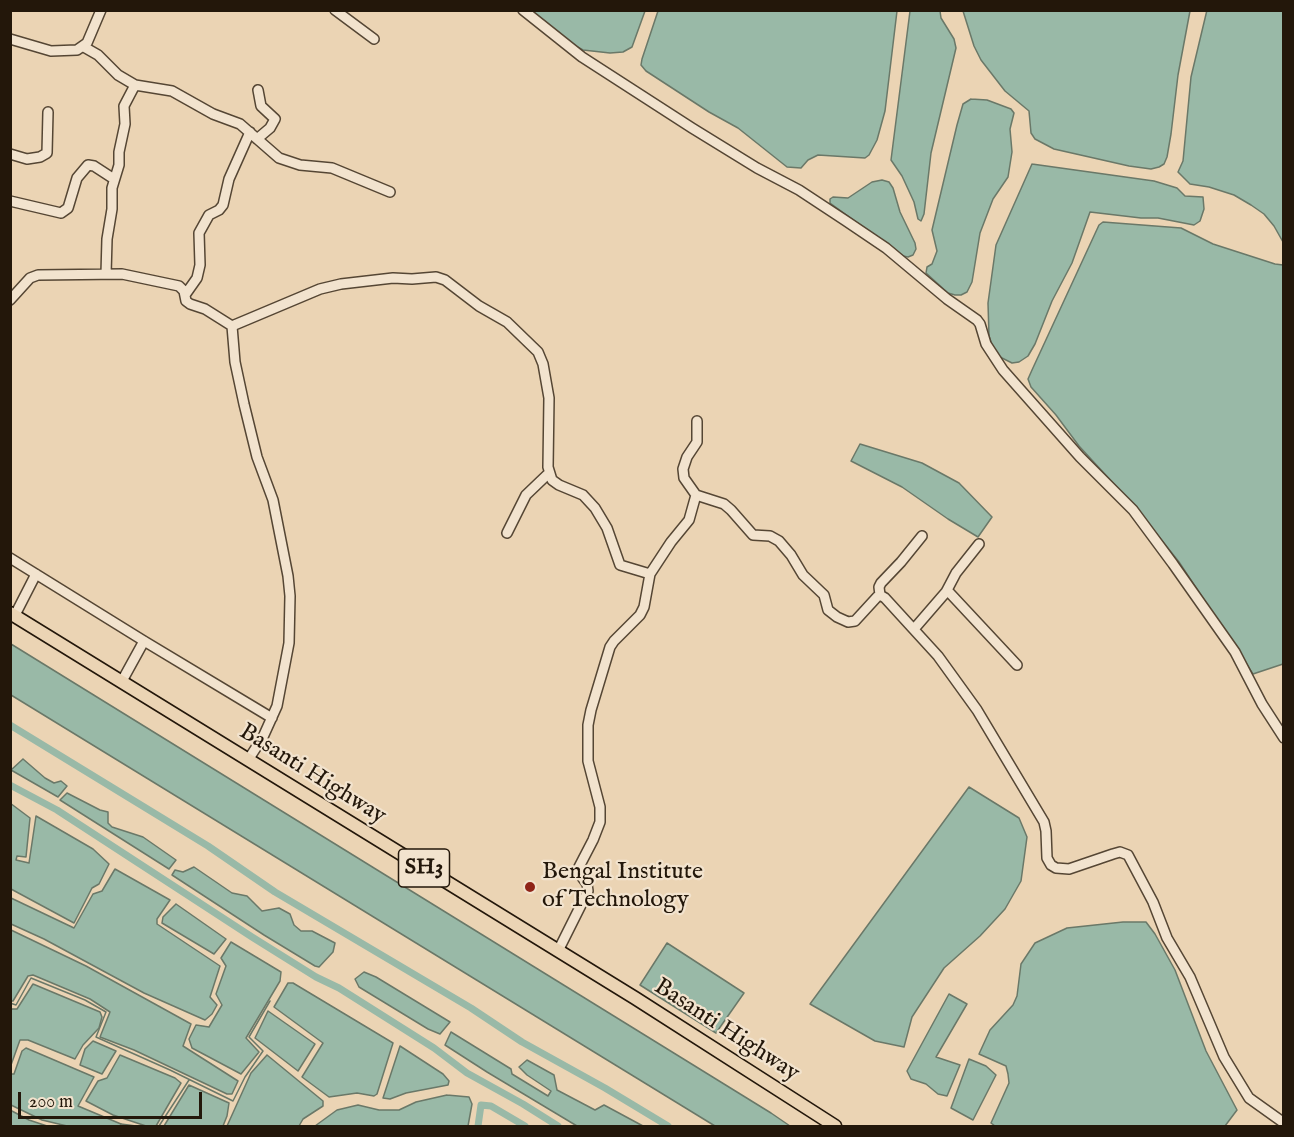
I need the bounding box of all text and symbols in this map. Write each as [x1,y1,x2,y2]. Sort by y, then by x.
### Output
street label: Basanti Highway [233,718,391,832]
road number: SH3 [398,849,450,887]
place label: Bengal Institute of Technology [542,859,703,915]
marker: Bengal Institute of Technology [523,880,537,894]
street label: Basanti Highway [648,973,804,1089]
scale bar [21,1080,206,1118]
text: 200 m [29,1091,73,1114]

